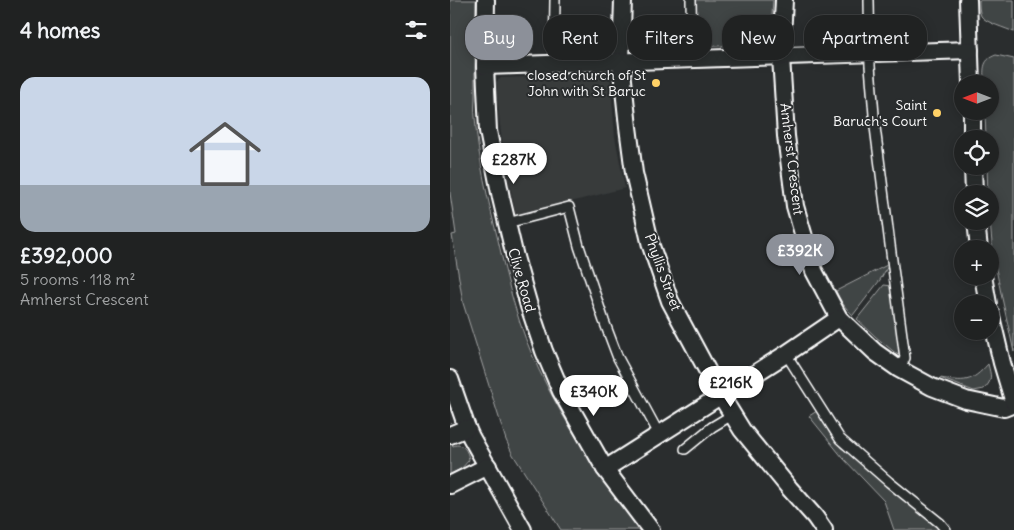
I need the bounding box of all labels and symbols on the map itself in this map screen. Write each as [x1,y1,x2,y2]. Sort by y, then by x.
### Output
place label: closed church of St John with St Baruc [527,66,646,100]
north arrow [954,75,999,120]
marker: closed church of St John with St Baruc [650,77,662,89]
place label: Saint Baruch's Court [833,96,927,130]
street label: Amherst Crescent [776,102,808,216]
marker: Saint Baruch's Court [931,107,943,119]
pin: £287K [479,142,549,185]
street label: Phyllis Street [641,231,685,313]
pin: £392K [765,234,835,276]
street label: Clive Road [504,246,540,314]
pin: £216K [696,366,766,408]
pin: £340K [559,374,629,417]

